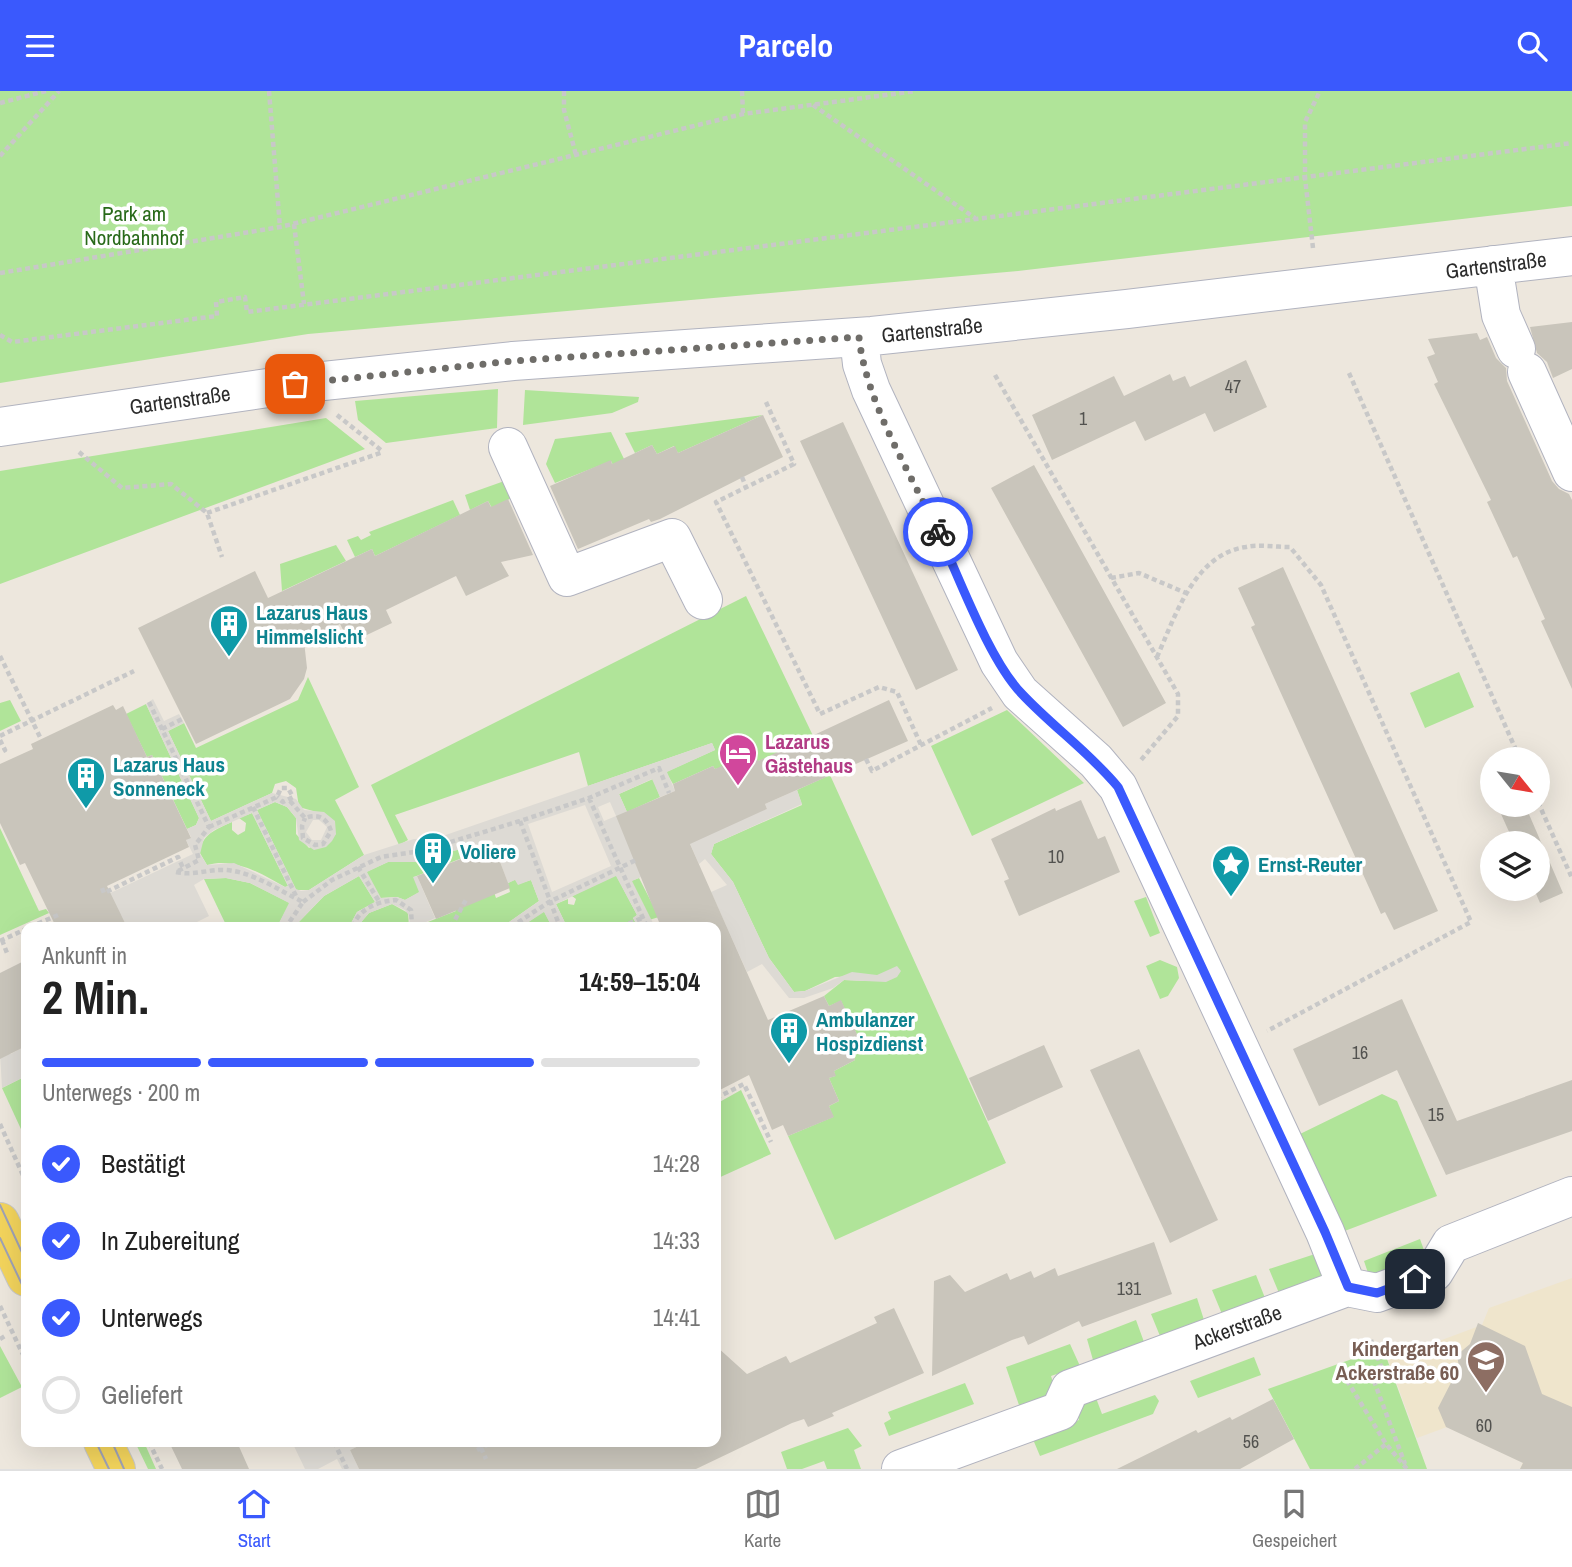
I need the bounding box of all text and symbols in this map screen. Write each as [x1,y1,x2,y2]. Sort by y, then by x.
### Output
text: Parcelo [739,24,833,67]
icon: menu [21,27,59,65]
icon: search [1513,27,1551,65]
park label: Park am Nordbahnhof [84,199,184,252]
street label: Gartenstraße [1444,244,1548,286]
street label: Gartenstraße [880,310,984,350]
pin [265,354,325,414]
icon: bag [276,365,314,403]
house number: 47 [1225,374,1241,399]
street label: Gartenstraße [128,379,232,421]
house number: 1 [1079,406,1088,431]
courier [903,497,973,567]
icon: bike [919,513,957,551]
place label: Lazarus Haus Himmelslicht [256,598,368,651]
building icon: Lazarus Haus Himmelslicht [208,603,250,658]
place label: Lazarus Gästehaus [765,727,853,780]
hotel icon: Lazarus Gästehaus [717,732,759,787]
north arrow [1480,747,1550,817]
map controls [1480,747,1550,901]
place label: Lazarus Haus Sonneneck [113,750,225,803]
building icon: Lazarus Haus Sonneneck [65,755,107,810]
building icon: Voliere [412,830,454,885]
button: layers [1480,831,1550,901]
place label: Voliere [460,837,516,866]
place icon: Ernst-Reuter [1210,843,1252,898]
house number: 10 [1048,844,1064,869]
place label: Ernst-Reuter [1258,850,1363,879]
text: Ankunft in [42,940,127,971]
text: 14:59–15:04 [579,964,700,999]
text: 2 Min. [42,966,149,1028]
place label: Ambulanzer Hospizdienst [816,1005,923,1058]
building icon: Ambulanzer Hospizdienst [768,1010,810,1065]
house number: 16 [1352,1040,1368,1065]
text: Unterwegs · 200 m [42,1077,200,1108]
house number: 15 [1428,1102,1444,1127]
icon: check [42,1145,80,1183]
text: Bestätigt [101,1146,185,1181]
text: 14:28 [653,1148,700,1179]
icon: check [42,1222,80,1260]
text: In Zubereitung [101,1223,240,1258]
text: 14:33 [653,1225,700,1256]
pin [1385,1249,1445,1309]
icon: home [1396,1260,1434,1298]
house number: 131 [1117,1276,1142,1301]
street label: Ackerstraße [1187,1297,1286,1357]
icon: check [42,1299,80,1337]
text: Unterwegs [101,1300,203,1335]
text: 14:41 [653,1302,700,1333]
place label: Kindergarten Ackerstraße 60 [1336,1334,1459,1387]
school or university icon: Kindergarten Ackerstraße 60 [1465,1339,1507,1394]
text: Geliefert [101,1377,183,1412]
house number: 60 [1476,1413,1492,1438]
house number: 56 [1243,1429,1259,1454]
tab: Start [235,1485,273,1553]
tab: Karte [744,1485,782,1553]
tab: Gespeichert [1252,1485,1337,1553]

